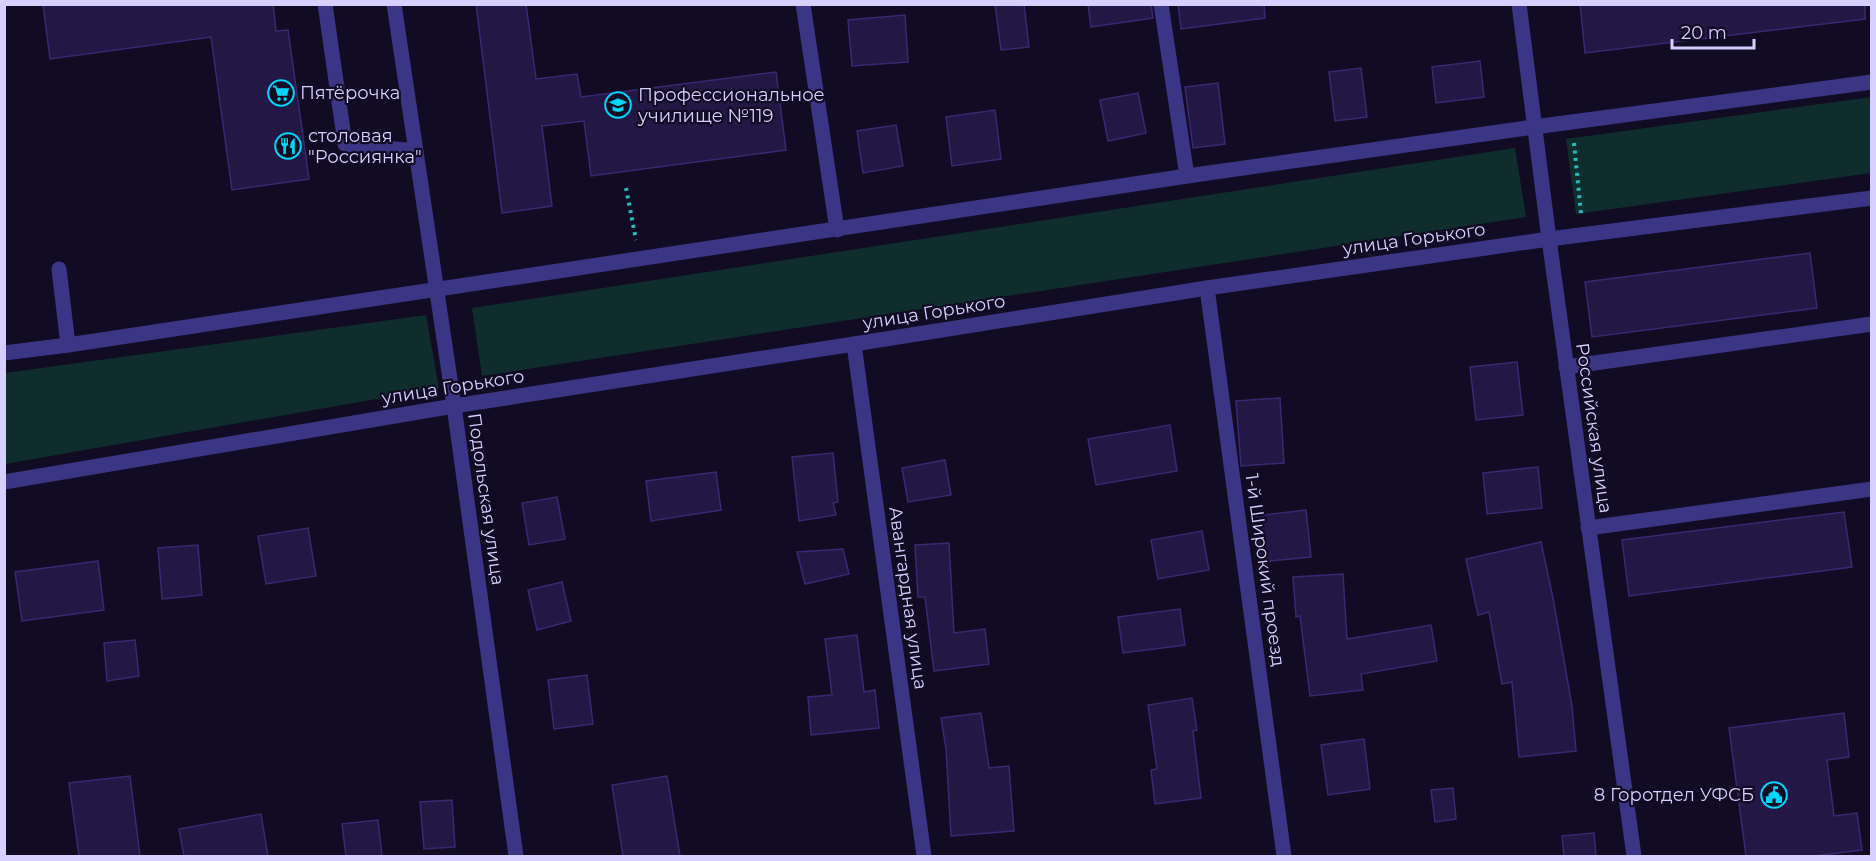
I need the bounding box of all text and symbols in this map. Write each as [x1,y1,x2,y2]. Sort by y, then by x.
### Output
scale bar [1672,12,1754,50]
text: 20 m [1681,22,1727,44]
supermarket icon: Пятёрочка [266,78,296,108]
place label: Пятёрочка [300,82,400,104]
place label: Профессиональное училище №119 [637,84,825,127]
school or university icon: Профессиональное училище №119 [603,90,633,120]
place label: столовая "Россиянка" [308,125,422,168]
restaurant icon: столовая "Россиянка" [273,131,303,161]
street label: улица Горького [1340,218,1487,260]
street label: улица Горького [860,290,1007,334]
street label: Российская улица [1571,342,1617,514]
street label: улица Горького [379,365,526,409]
street label: Подольская улица [463,412,509,586]
street label: 1-й Широкий проезд [1241,472,1289,668]
street label: Авангардная улица [884,505,932,691]
public building icon: 8 Горотдел УФСБ [1759,780,1789,810]
place label: 8 Горотдел УФСБ [1594,784,1754,806]

